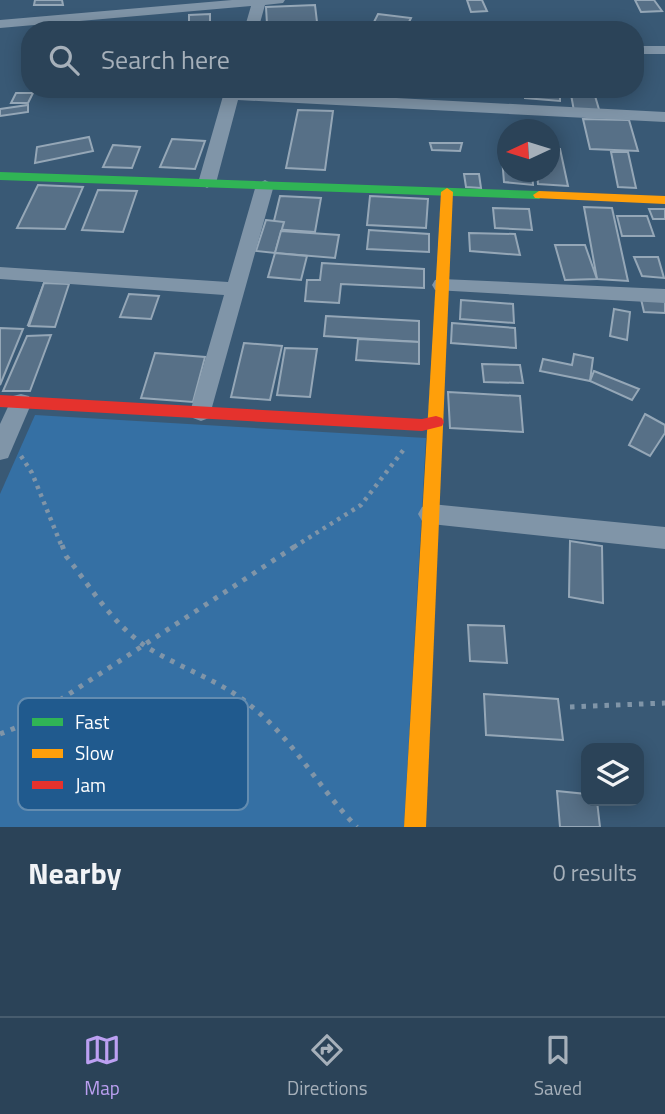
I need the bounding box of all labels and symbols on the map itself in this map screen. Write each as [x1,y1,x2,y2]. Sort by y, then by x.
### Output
north arrow [497,119,560,182]
legend [18,698,248,810]
text: Fast [75,707,110,736]
text: Slow [75,738,114,767]
text: Jam [75,770,106,799]

